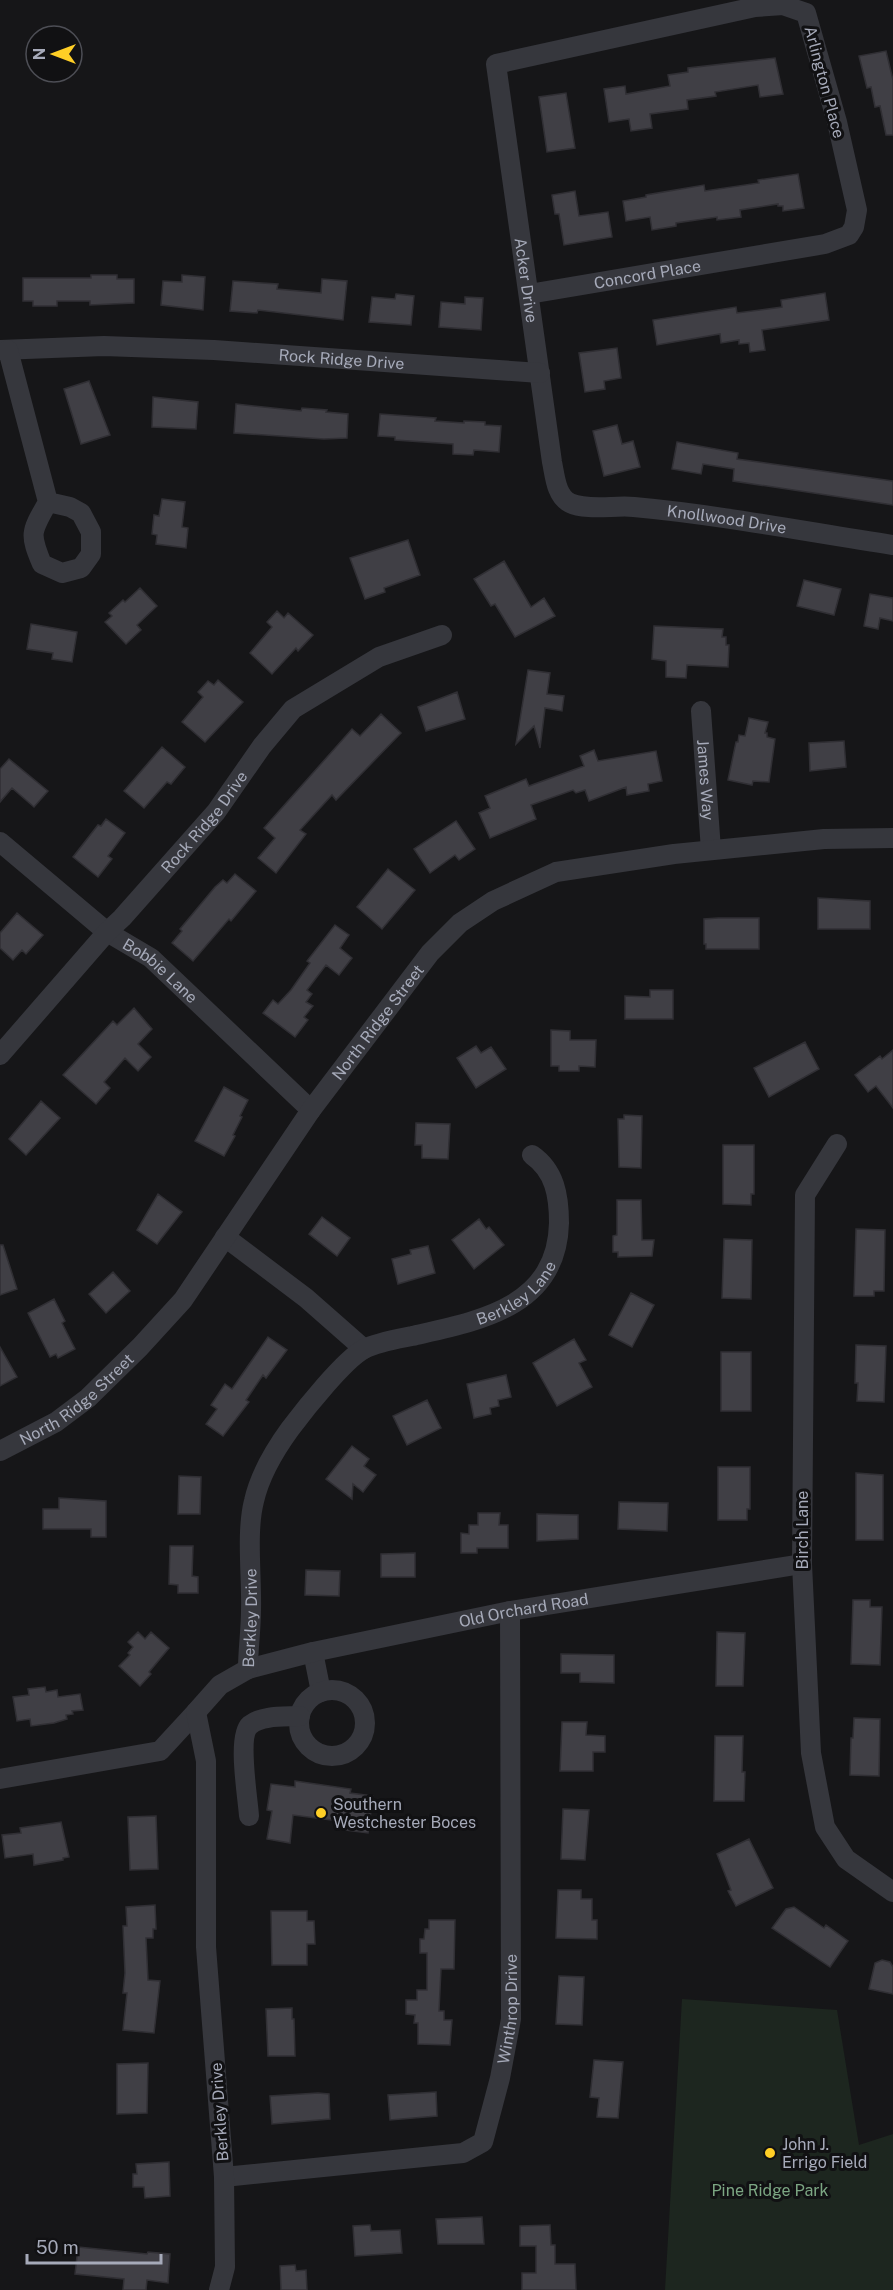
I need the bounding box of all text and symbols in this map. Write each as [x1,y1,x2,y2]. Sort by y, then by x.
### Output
north arrow [24,24,84,84]
street label: Arlington Place [800,24,849,140]
text: N [30,48,49,60]
street label: Acker Drive [511,236,541,324]
street label: Concord Place [593,256,702,293]
street label: Rock Ridge Drive [278,346,405,373]
street label: Knollwood Drive [666,501,788,538]
street label: James Way [693,739,718,821]
street label: Rock Ridge Drive [157,768,252,877]
street label: Bobbie Lane [119,935,201,1007]
street label: North Ridge Street [328,961,428,1084]
street label: Berkley Lane [474,1258,560,1329]
street label: North Ridge Street [16,1350,138,1449]
street label: Birch Lane [793,1491,812,1569]
street label: Berkley Drive [239,1568,261,1668]
street label: Old Orchard Road [457,1590,590,1631]
place label: Southern Westchester Boces [333,1795,476,1832]
marker: Southern Westchester Boces [314,1806,328,1820]
street label: Winthrop Drive [494,1954,521,2066]
street label: Berkley Drive [207,2062,232,2162]
place label: John J. Errigo Field [782,2135,867,2172]
marker: John J. Errigo Field [763,2146,777,2160]
park label: Pine Ridge Park [711,2181,829,2200]
scale bar [27,2227,160,2265]
text: 50 m [36,2237,79,2258]

